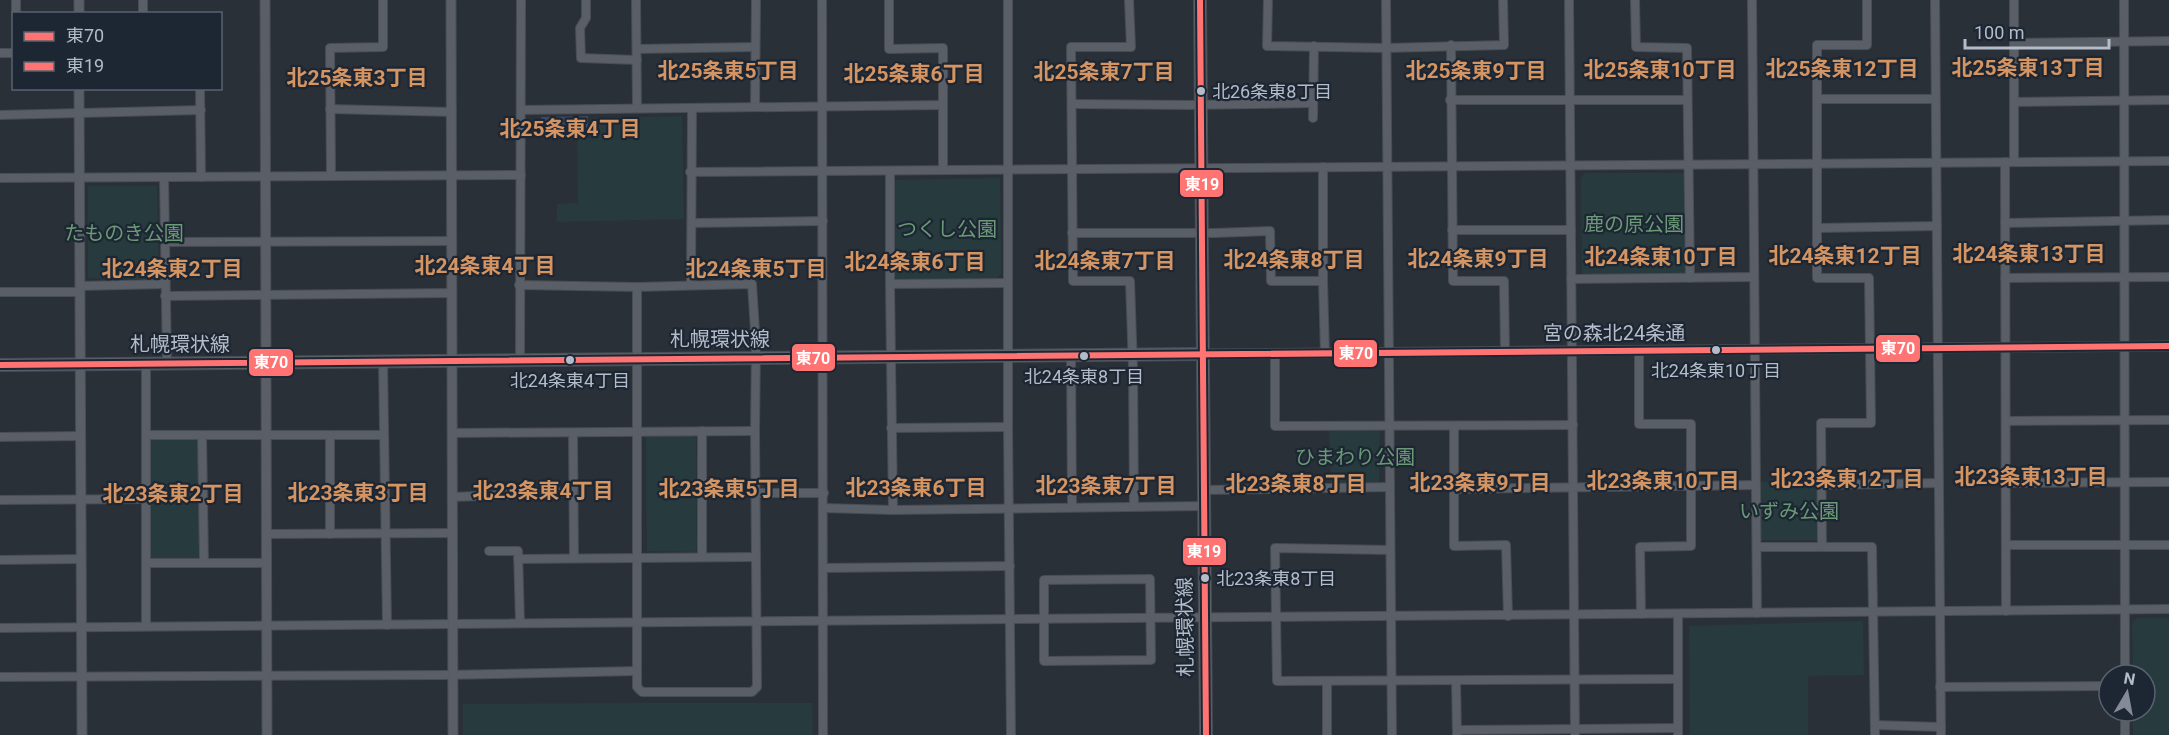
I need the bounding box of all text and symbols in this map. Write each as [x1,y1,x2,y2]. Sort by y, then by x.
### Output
legend [12,12,222,90]
scale bar [1965,12,2109,50]
text: 100 m [1974,22,2025,43]
text: 東70 [66,25,104,46]
text: 東19 [66,55,104,76]
district label: 北25条東13丁目 [1951,56,2105,80]
district label: 北25条東12丁目 [1765,57,1919,81]
district label: 北25条東10丁目 [1583,58,1737,82]
district label: 北25条東5丁目 [657,59,799,83]
district label: 北25条東9丁目 [1405,59,1547,83]
district label: 北25条東7丁目 [1033,60,1175,84]
district label: 北25条東6丁目 [843,62,985,86]
district label: 北25条東3丁目 [286,66,428,90]
place label: 北26条東8丁目 [1212,81,1332,102]
marker: 北26条東8丁目 [1195,85,1207,97]
district label: 北25条東4丁目 [499,117,641,141]
line badge: 東19 [1179,169,1224,198]
text: 東19 [1185,175,1219,194]
park label: 鹿の原公園 [1584,212,1684,236]
park label: つくし公園 [897,217,997,241]
park label: たものき公園 [64,221,184,245]
district label: 北24条東13丁目 [1952,242,2106,266]
district label: 北24条東12丁目 [1768,244,1922,268]
district label: 北24条東10丁目 [1584,245,1738,269]
district label: 北24条東9丁目 [1407,247,1549,271]
district label: 北24条東8丁目 [1223,248,1365,272]
district label: 北24条東7丁目 [1034,249,1176,273]
district label: 北24条東6丁目 [844,250,986,274]
district label: 北24条東4丁目 [414,254,556,278]
district label: 北24条東2丁目 [101,257,243,281]
district label: 北24条東5丁目 [685,257,827,281]
street label: 宮の森北24条通 [1543,321,1685,345]
street label: 札幌環状線 [670,327,770,351]
street label: 札幌環状線 [130,332,230,356]
line badge: 東70 [1875,334,1921,363]
line badge: 東70 [1333,339,1378,368]
text: 東70 [1881,339,1915,358]
line badge: 東70 [791,343,836,372]
text: 東70 [1339,344,1373,363]
marker: 北24条東10丁目 [1710,344,1722,356]
line badge: 東70 [248,348,294,377]
text: 東70 [796,349,830,368]
marker: 北24条東8丁目 [1078,350,1090,362]
text: 東70 [254,353,288,372]
marker: 北24条東4丁目 [564,354,576,366]
place label: 北24条東10丁目 [1651,360,1781,381]
place label: 北24条東8丁目 [1024,366,1144,387]
place label: 北24条東4丁目 [510,370,630,391]
park label: ひまわり公園 [1295,445,1415,469]
district label: 北23条東13丁目 [1954,465,2108,489]
district label: 北23条東12丁目 [1770,467,1924,491]
district label: 北23条東10丁目 [1586,469,1740,493]
district label: 北23条東9丁目 [1409,471,1551,495]
district label: 北23条東8丁目 [1225,472,1367,496]
district label: 北23条東7丁目 [1035,474,1177,498]
district label: 北23条東6丁目 [845,476,987,500]
district label: 北23条東5丁目 [658,477,800,501]
district label: 北23条東4丁目 [472,479,614,503]
district label: 北23条東3丁目 [287,481,429,505]
district label: 北23条東2丁目 [102,482,244,506]
park label: いずみ公園 [1739,499,1839,523]
line badge: 東19 [1182,537,1227,566]
text: 東19 [1187,542,1221,561]
place label: 北23条東8丁目 [1216,568,1336,589]
marker: 北23条東8丁目 [1199,572,1211,584]
street label: 札幌環状線 [1172,577,1198,677]
north arrow [2097,663,2157,723]
text: N [2122,668,2137,689]

